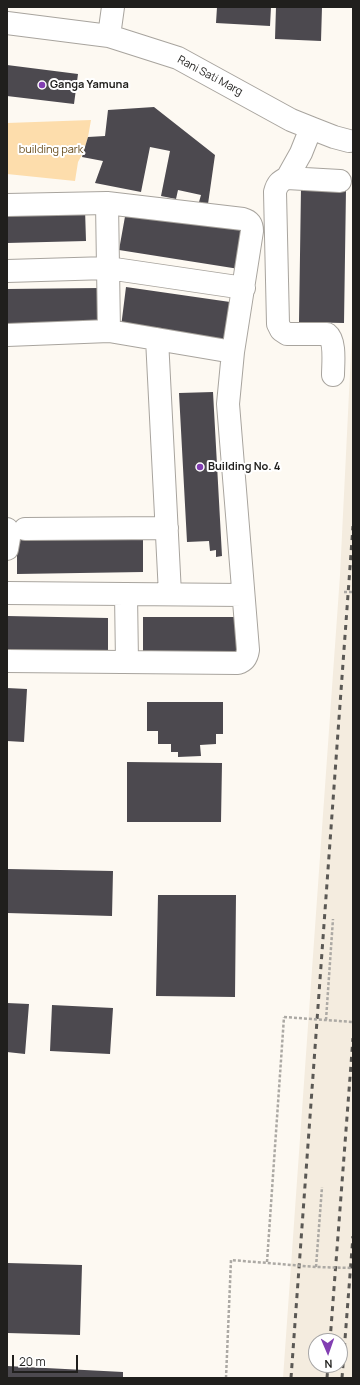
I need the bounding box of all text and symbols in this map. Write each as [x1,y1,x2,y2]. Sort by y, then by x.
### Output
street label: Rani Sati Marg [175,53,245,99]
place label: Ganga Yamuna [50,78,129,92]
marker: Ganga Yamuna [37,80,47,90]
park label: building park [19,143,83,157]
place label: Building No. 4 [208,460,280,474]
marker: Building No. 4 [195,462,205,472]
north arrow [308,1333,348,1373]
scale bar [14,1347,80,1373]
text: 20 m [19,1353,46,1370]
text: N [324,1357,333,1372]

